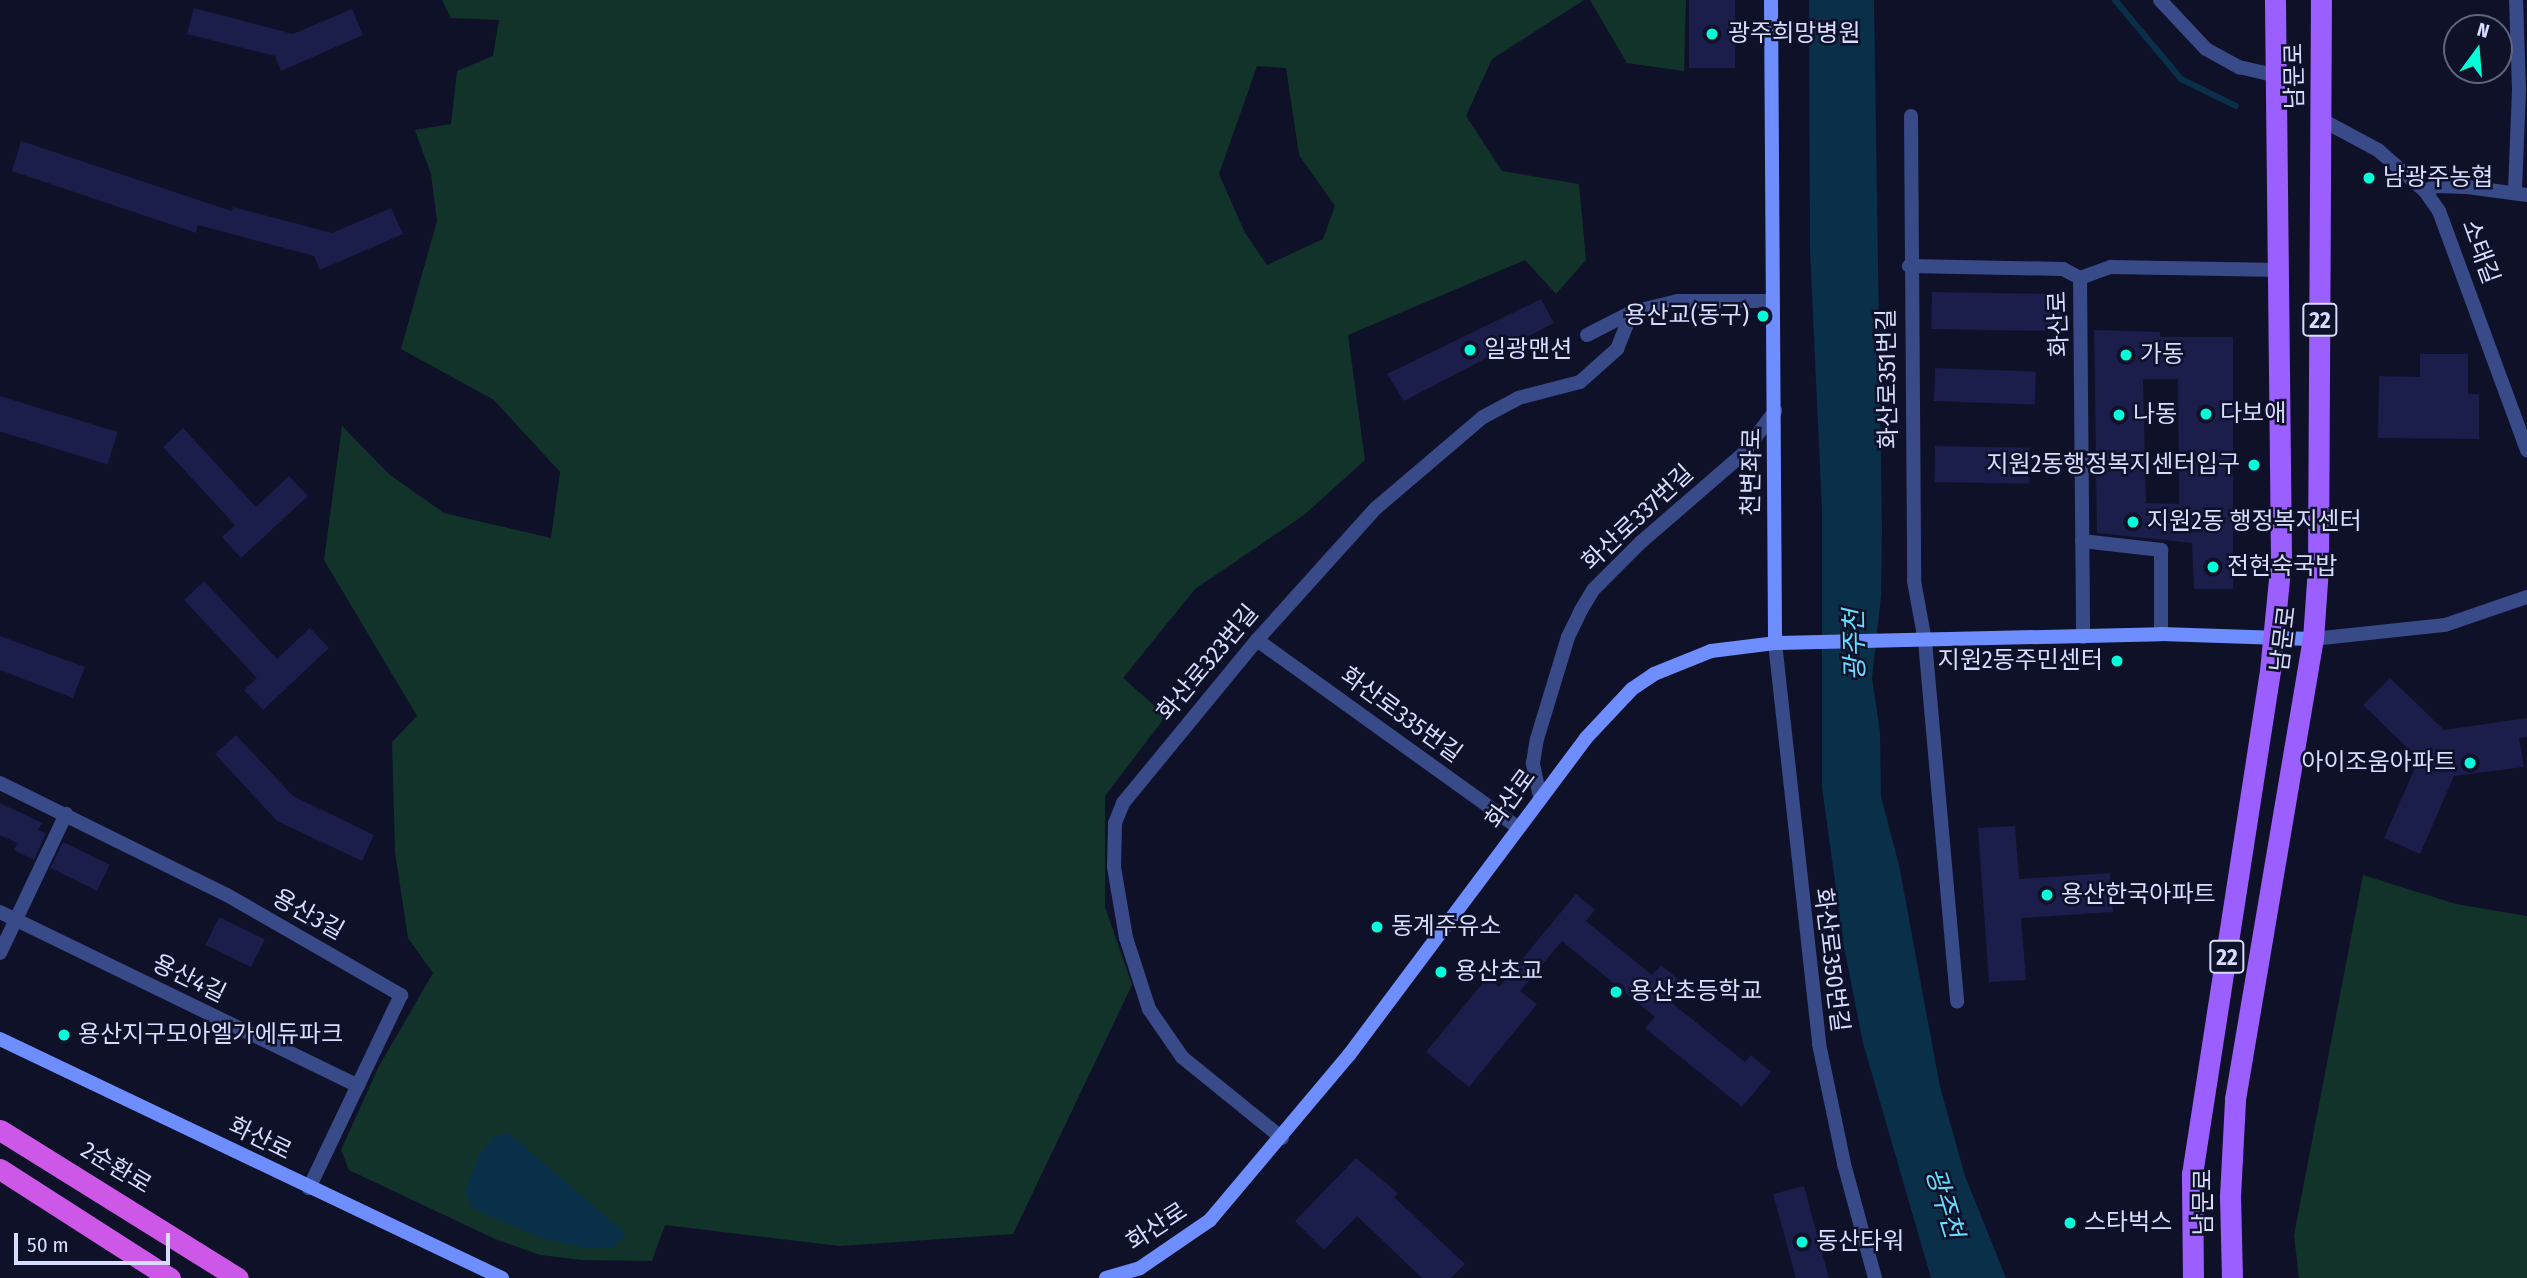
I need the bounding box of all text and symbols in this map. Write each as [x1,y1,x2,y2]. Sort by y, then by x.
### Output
north arrow [2443,14,2513,84]
text: N [2475,18,2492,43]
place label: 광주희망병원 [1728,20,1860,48]
marker: 광주희망병원 [1702,24,1722,44]
street label: 남문로 [2280,43,2310,109]
place label: 남광주농협 [2383,164,2493,192]
marker: 남광주농협 [2361,170,2377,186]
street label: 소태길 [2455,216,2505,288]
street label: 화산로 [2043,290,2075,358]
road number: 22 [2301,300,2339,340]
place label: 용산교(동구) [1624,302,1749,330]
marker: 용산교(동구) [1755,308,1771,324]
street label: 화산로351번길 [1872,309,1904,449]
place label: 일광맨션 [1484,336,1572,364]
place label: 가동 [2140,341,2184,369]
marker: 일광맨션 [1462,342,1478,358]
marker: 가동 [2118,347,2134,363]
place label: 다보애 [2220,400,2286,428]
place label: 나동 [2133,401,2177,429]
marker: 다보애 [2198,406,2214,422]
marker: 나동 [2111,407,2127,423]
street label: 천변좌로 [1737,428,1767,516]
place label: 지원2동행정복지센터입구 [1987,451,2240,479]
marker: 지원2동행정복지센터입구 [2246,457,2262,473]
street label: 화산로337번길 [1576,459,1700,577]
place label: 지원2동 행정복지센터 [2147,508,2362,536]
marker: 지원2동 행정복지센터 [2125,514,2141,530]
place label: 전현숙국밥 [2227,553,2337,581]
marker: 전현숙국밥 [2205,559,2221,575]
street label: 화산로323번길 [1151,599,1265,727]
street label: 남문로 [2266,604,2302,674]
water label: 광주천 [1839,609,1871,681]
place label: 지원2동주민센터 [1938,647,2103,675]
marker: 지원2동주민센터 [2109,653,2125,669]
street label: 화산로335번길 [1335,661,1467,769]
place label: 아이조움아파트 [2301,749,2456,777]
marker: 아이조움아파트 [2462,755,2478,771]
street label: 화산로 [1480,764,1542,834]
place label: 용산한국아파트 [2061,881,2216,909]
street label: 용산3길 [267,884,349,946]
street label: 화산로350번길 [1808,886,1854,1034]
marker: 용산한국아파트 [2039,887,2055,903]
place label: 동계주유소 [1391,913,1501,941]
marker: 동계주유소 [1369,919,1385,935]
road number: 22 [2208,938,2246,976]
street label: 용산4길 [148,949,230,1009]
place label: 용산초교 [1455,958,1543,986]
marker: 용산초교 [1433,964,1449,980]
place label: 용산초등학교 [1630,978,1762,1006]
marker: 용산초등학교 [1608,984,1624,1000]
place label: 용산지구모아엘가에듀파크 [78,1021,343,1049]
marker: 용산지구모아엘가에듀파크 [56,1027,72,1043]
street label: 화산로 [224,1112,296,1166]
street label: 2순환로 [76,1136,156,1200]
water label: 광주천 [1919,1164,1969,1242]
street label: 남문로 [2190,1169,2218,1235]
street label: 화산로 [1121,1197,1193,1257]
place label: 스타벅스 [2084,1209,2172,1237]
marker: 스타벅스 [2062,1215,2078,1231]
scale bar [18,1218,173,1262]
place label: 동산타워 [1816,1228,1904,1256]
text: 50 m [27,1232,69,1258]
marker: 동산타워 [1794,1234,1810,1250]

